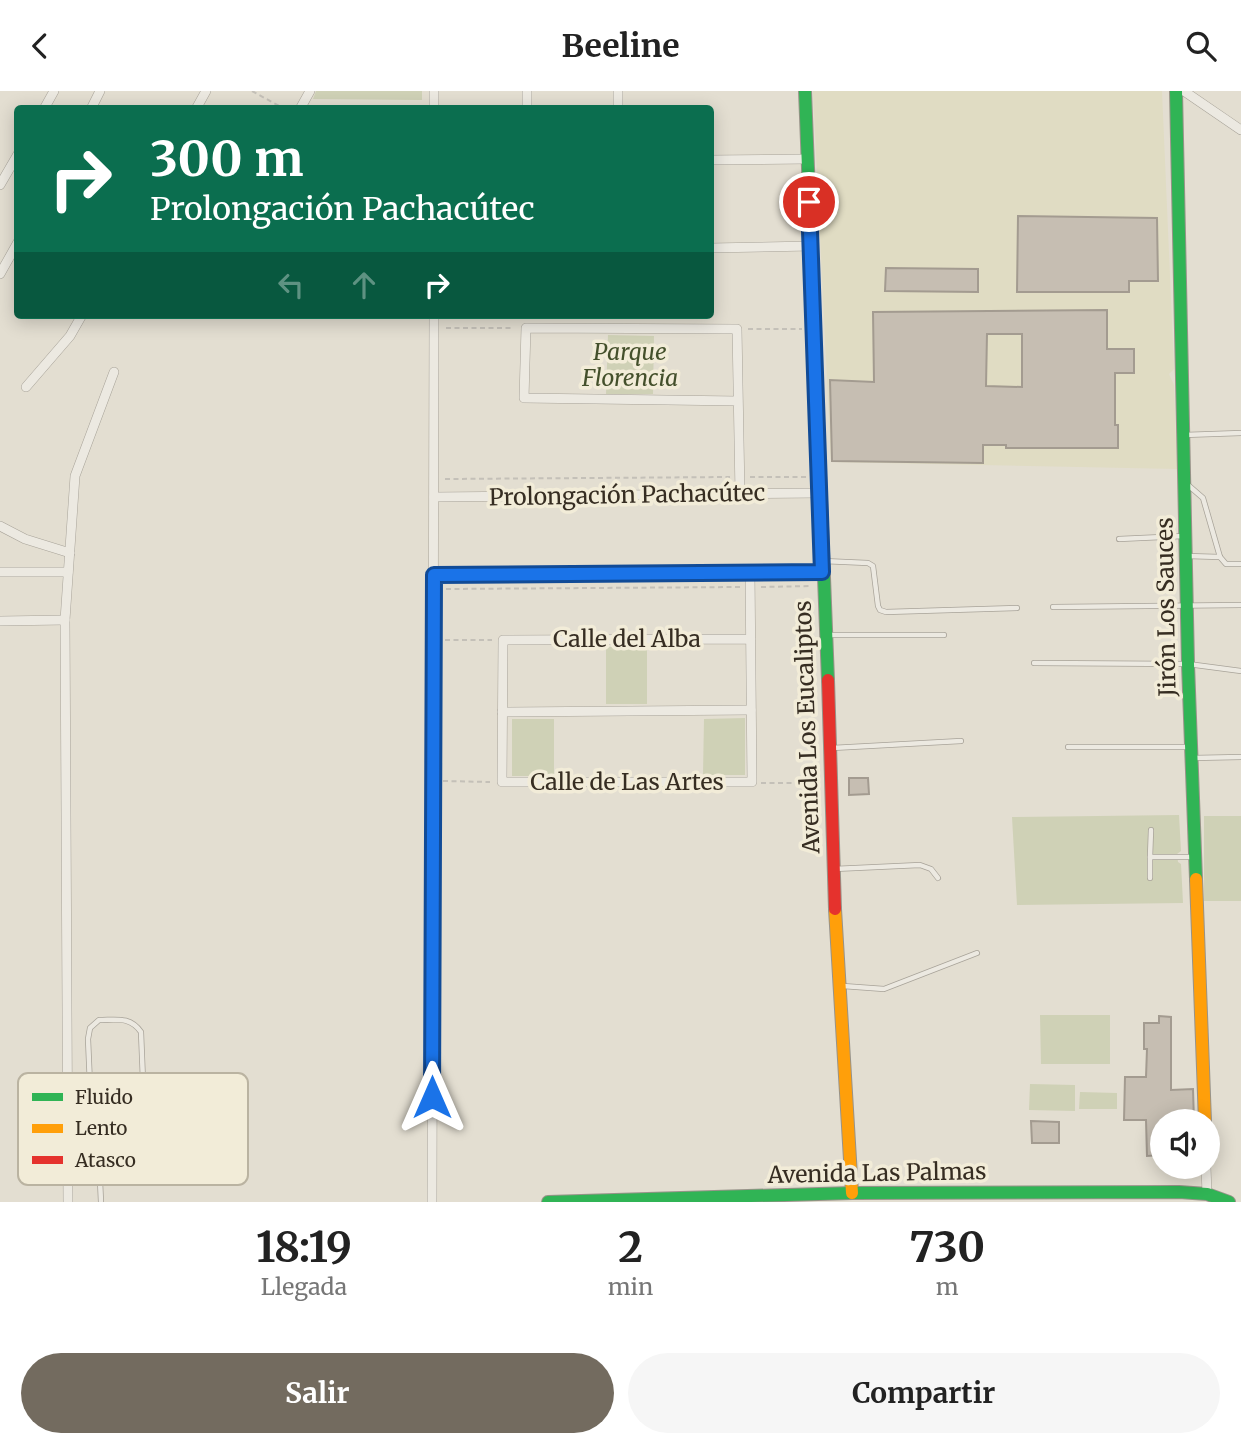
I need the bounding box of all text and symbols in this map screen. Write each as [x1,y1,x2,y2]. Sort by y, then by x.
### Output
text: Beeline [561,26,680,66]
icon: back [21,27,59,65]
icon: search [1182,27,1220,65]
text: 300 m [150,128,304,189]
icon: right [35,133,126,224]
pin [779,172,839,232]
icon: arrive [790,183,828,221]
text: Prolongación Pachacútec [150,189,535,229]
icon: left [272,266,310,304]
icon: ahead [345,266,383,304]
icon: right [418,266,456,304]
park label: Parque Florencia [581,337,678,392]
street label: Prolongación Pachacútec [488,478,765,511]
street label: Jirón Los Sauces [1149,517,1182,698]
street label: Avenida Los Eucaliptos [788,600,825,855]
street label: Calle del Alba [553,624,701,653]
street label: Calle de Las Artes [530,767,724,796]
position arrow [395,1060,469,1134]
legend [18,1073,248,1185]
text: Fluido [75,1085,133,1109]
map controls [1150,1109,1220,1179]
button: sound [1150,1109,1220,1179]
text: Lento [75,1116,127,1140]
text: Atasco [74,1148,136,1172]
street label: Avenida Las Palmas [766,1156,987,1189]
text: 18:19 [256,1221,352,1273]
text: 2 [618,1221,643,1273]
text: 730 [909,1221,985,1273]
text: Llegada [261,1272,347,1301]
text: min [608,1272,653,1301]
text: m [936,1272,959,1301]
button: Salir [21,1353,614,1433]
button: Compartir [628,1353,1220,1433]

